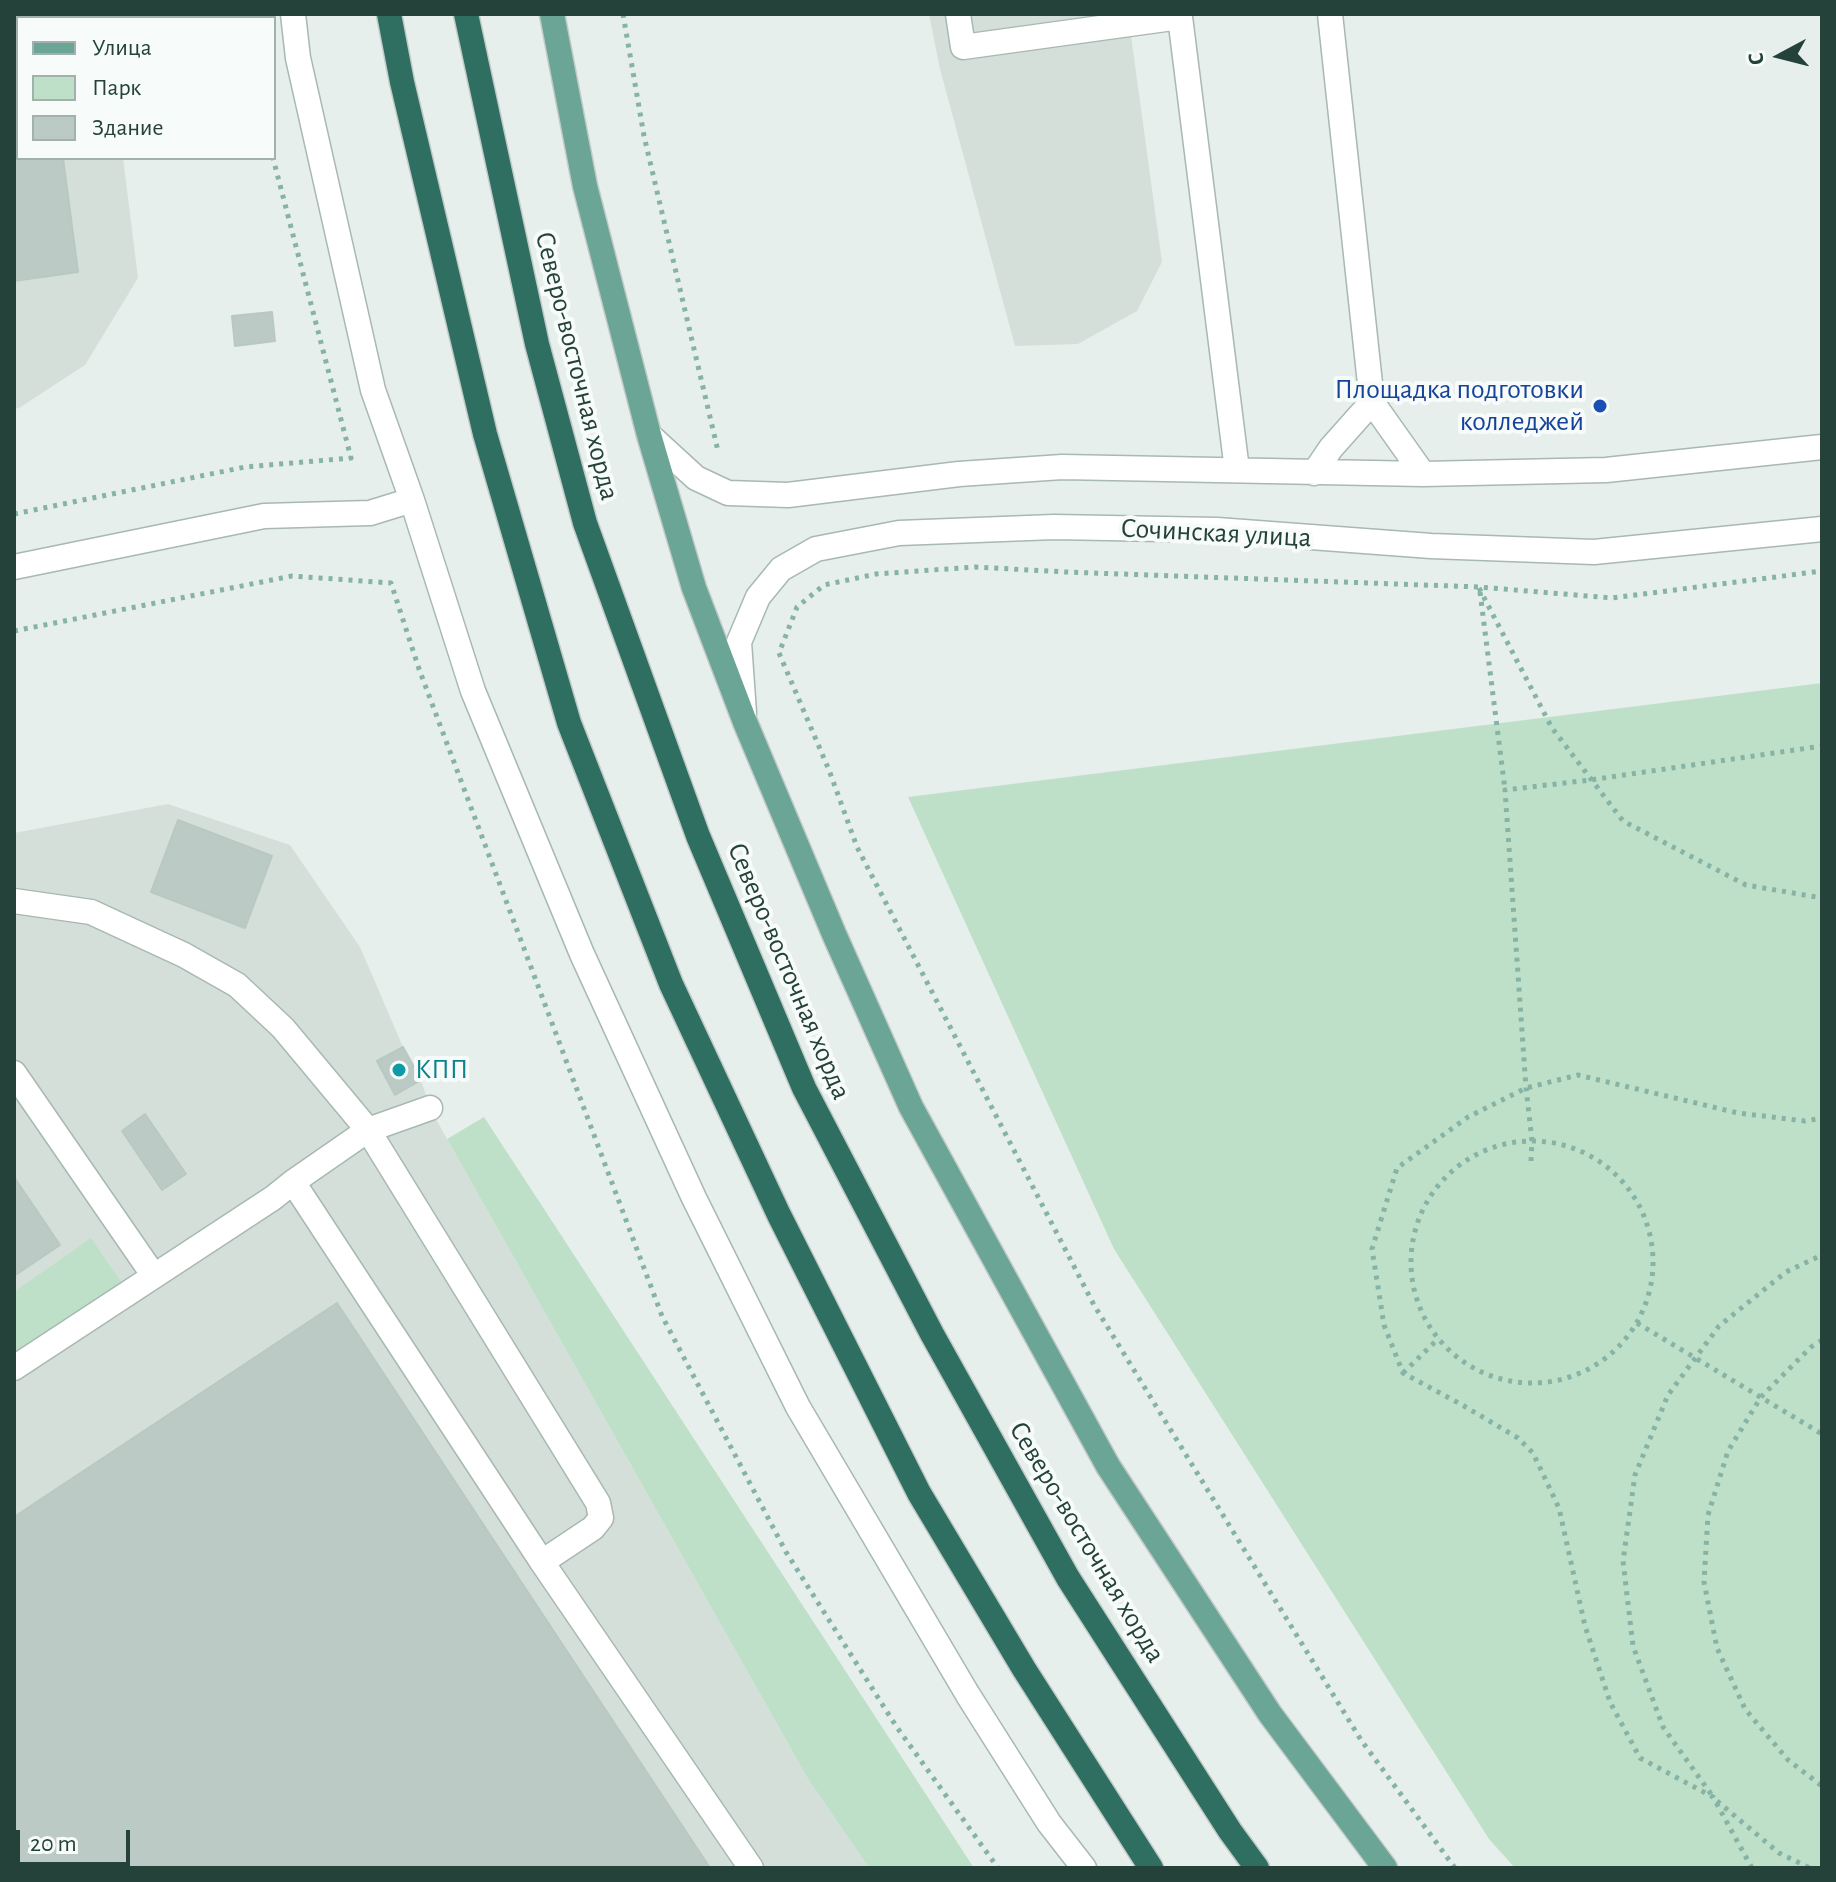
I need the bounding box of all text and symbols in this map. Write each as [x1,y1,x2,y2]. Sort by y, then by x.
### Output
legend [16,16,276,160]
north arrow [1740,16,1820,96]
text: Улица [92,36,152,60]
text: С [1745,52,1768,66]
text: Парк [92,76,141,100]
text: Здание [92,116,163,140]
street label: Северо-восточная хорда [527,228,627,504]
place label: Площадка подготовки колледжей [1335,373,1584,439]
marker: Площадка подготовки колледжей [1591,397,1609,415]
street label: Сочинская улица [1120,511,1312,555]
street label: Северо-восточная хорда [720,838,858,1104]
place label: КПП [415,1053,468,1087]
marker: КПП [390,1061,408,1079]
street label: Северо-восточная хорда [1002,1415,1172,1669]
scale bar [20,1814,134,1864]
text: 20 m [30,1832,77,1856]

